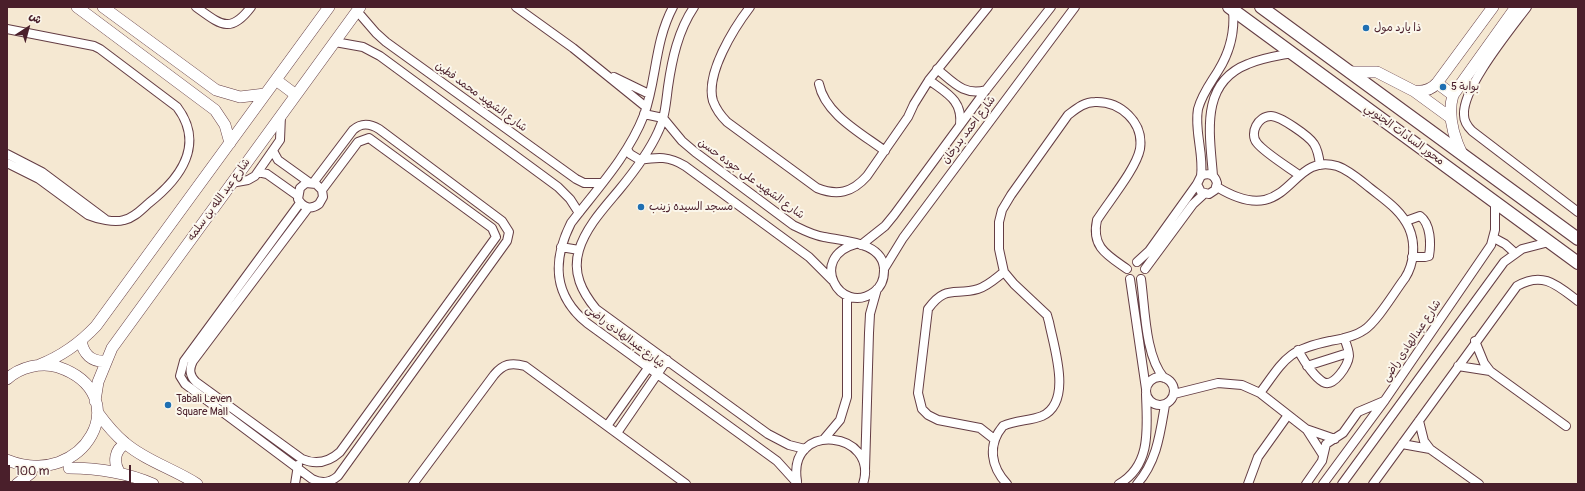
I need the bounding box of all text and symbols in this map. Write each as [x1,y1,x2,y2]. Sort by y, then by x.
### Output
north arrow [8,8,48,48]
text: ش [27,9,44,27]
place label: ذا يارد مول [1374,21,1421,35]
marker: ذا يارد مول [1361,23,1371,33]
street label: شارع الشهيد محمد فطين [433,59,529,135]
place label: بوابة 5 [1451,80,1479,94]
marker: بوابة 5 [1438,82,1448,92]
street label: شارع احمد بدرخان [939,93,999,167]
street label: محور السادات الجنوبي [1361,102,1447,168]
street label: شارع الشهيد على جوده حسن [695,136,807,222]
street label: شارع عبد الله بن سلمه [185,156,253,244]
place label: مسجد السيده زينب [649,200,733,214]
marker: مسجد السيده زينب [636,202,646,212]
street label: شارع عبدالهادى راضى [1380,298,1444,384]
street label: شارع عبدالهادى راضى [583,303,667,371]
place label: Tabali Leven Square Mall [176,392,232,418]
marker: Tabali Leven Square Mall [163,400,173,410]
scale bar [10,457,133,483]
text: 100 m [15,464,49,479]

